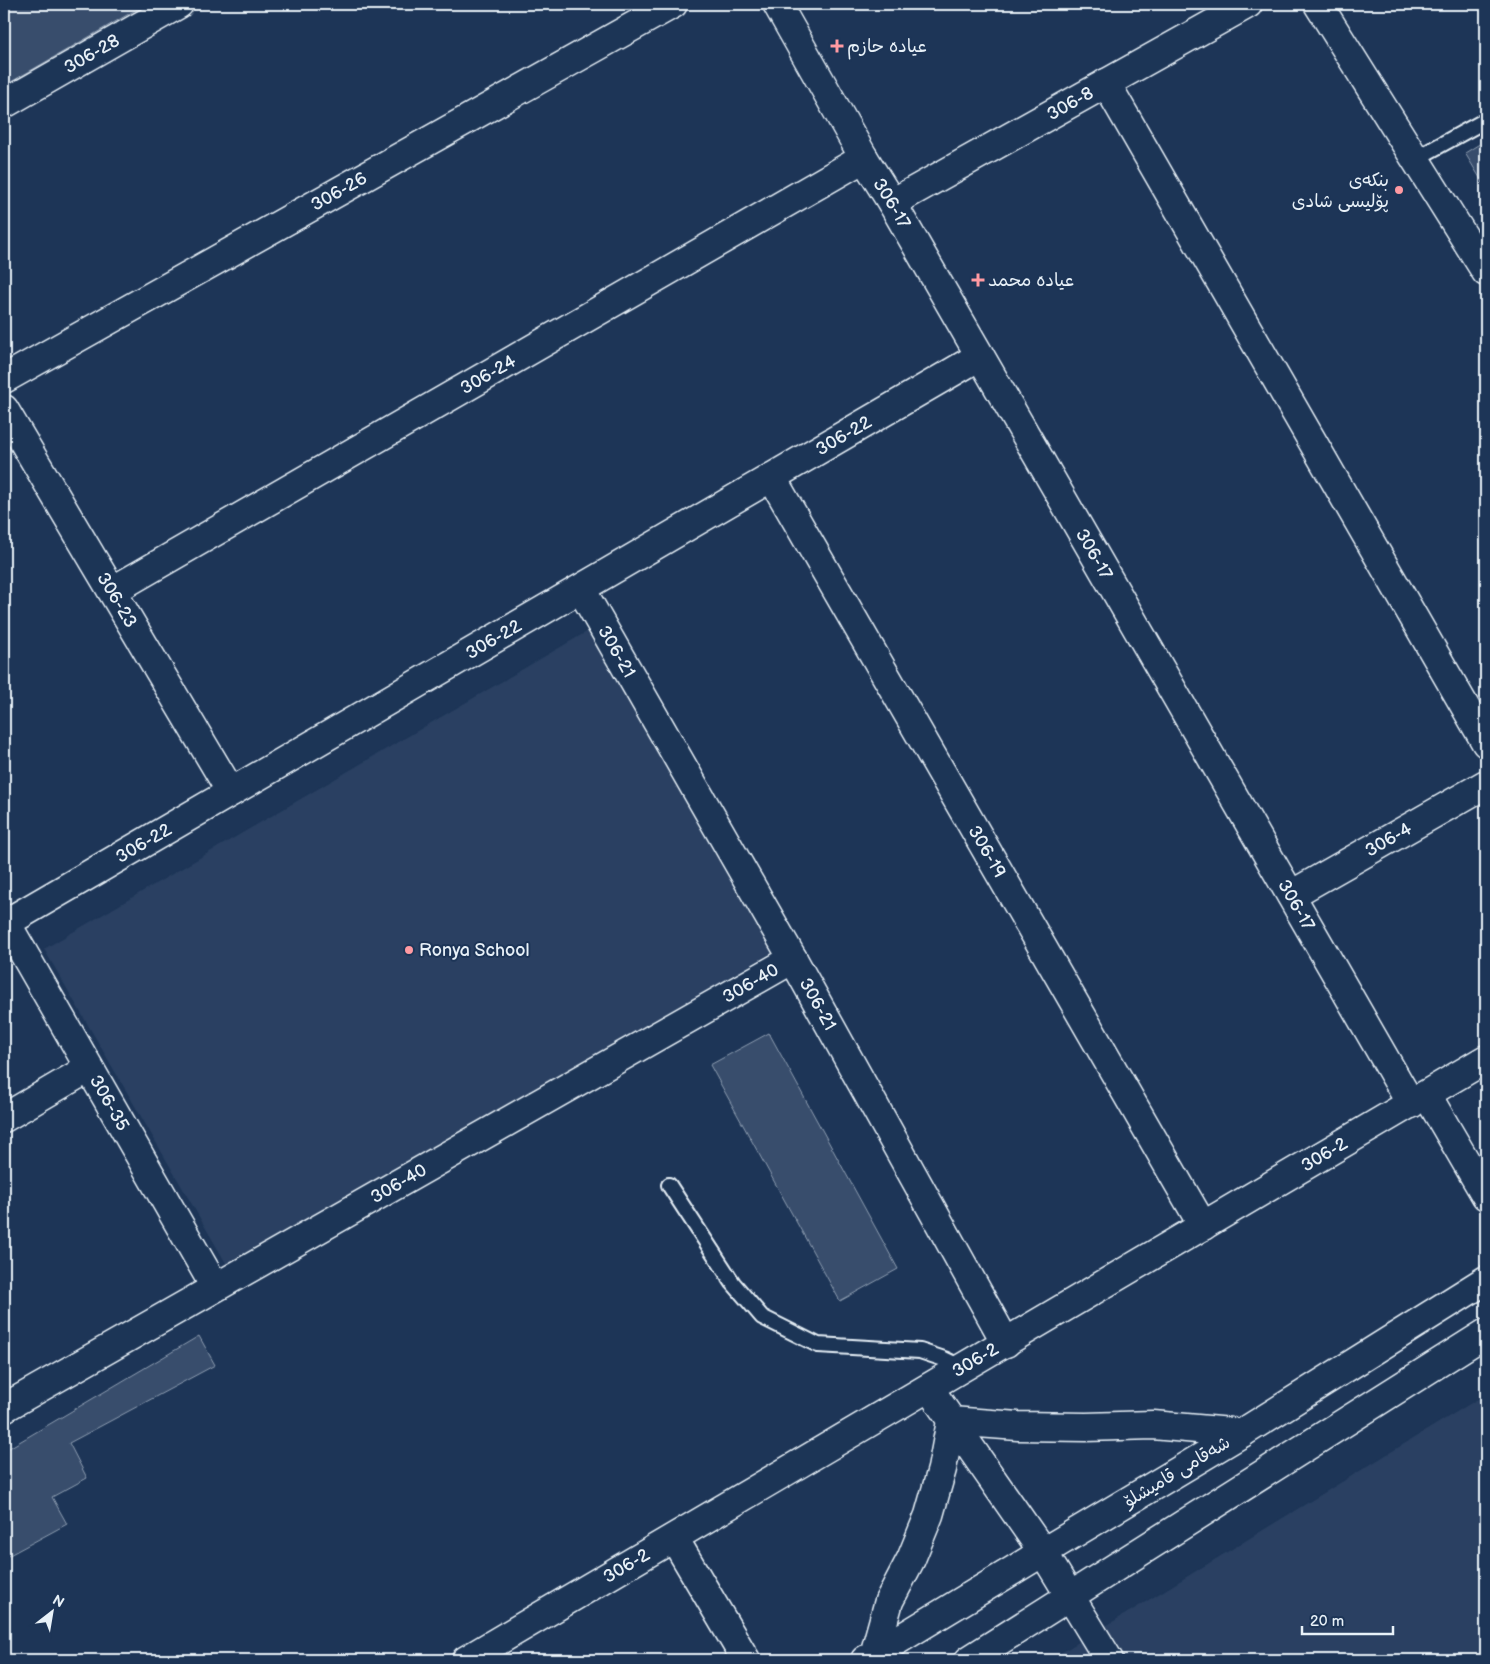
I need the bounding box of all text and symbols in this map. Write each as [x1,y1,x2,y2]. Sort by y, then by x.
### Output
street label: 306-28 [60,30,123,78]
place label: عياده حازم [847,36,927,60]
marker: عياده حازم [831,40,843,52]
street label: 306-8 [1043,82,1097,125]
street label: 306-26 [307,167,371,215]
place label: بنکەی پۆلیسی شادی [1292,170,1389,213]
street label: 306-17 [869,174,915,232]
marker: بنکەی پۆلیسی شادی [1393,184,1405,196]
place label: عياده محمد [988,270,1074,291]
marker: عياده محمد [972,274,984,286]
street label: 306-24 [457,350,520,399]
street label: 306-22 [812,411,875,460]
street label: 306-17 [1071,525,1117,583]
street label: 306-23 [93,569,142,631]
street label: 306-22 [462,615,525,664]
street label: 306-21 [594,622,640,681]
street label: 306-4 [1361,818,1415,861]
street label: 306-22 [112,819,175,867]
street label: 306-19 [964,822,1010,881]
street label: 306-17 [1274,876,1319,934]
place label: Ronya School [419,940,529,961]
marker: Ronya School [403,944,415,956]
street label: 306-40 [719,959,782,1007]
street label: 306-21 [795,974,841,1034]
street label: 306-35 [85,1071,134,1134]
street label: 306-2 [1297,1132,1351,1176]
street label: 306-40 [367,1159,430,1208]
street label: 306-2 [948,1338,1002,1382]
street label: شەقامی قامیشلۆ [1118,1432,1234,1513]
street label: 306-2 [599,1544,653,1587]
north arrow [28,1586,78,1636]
text: N [50,1591,67,1611]
scale bar [1302,1604,1394,1636]
text: 20 m [1310,1612,1344,1631]

